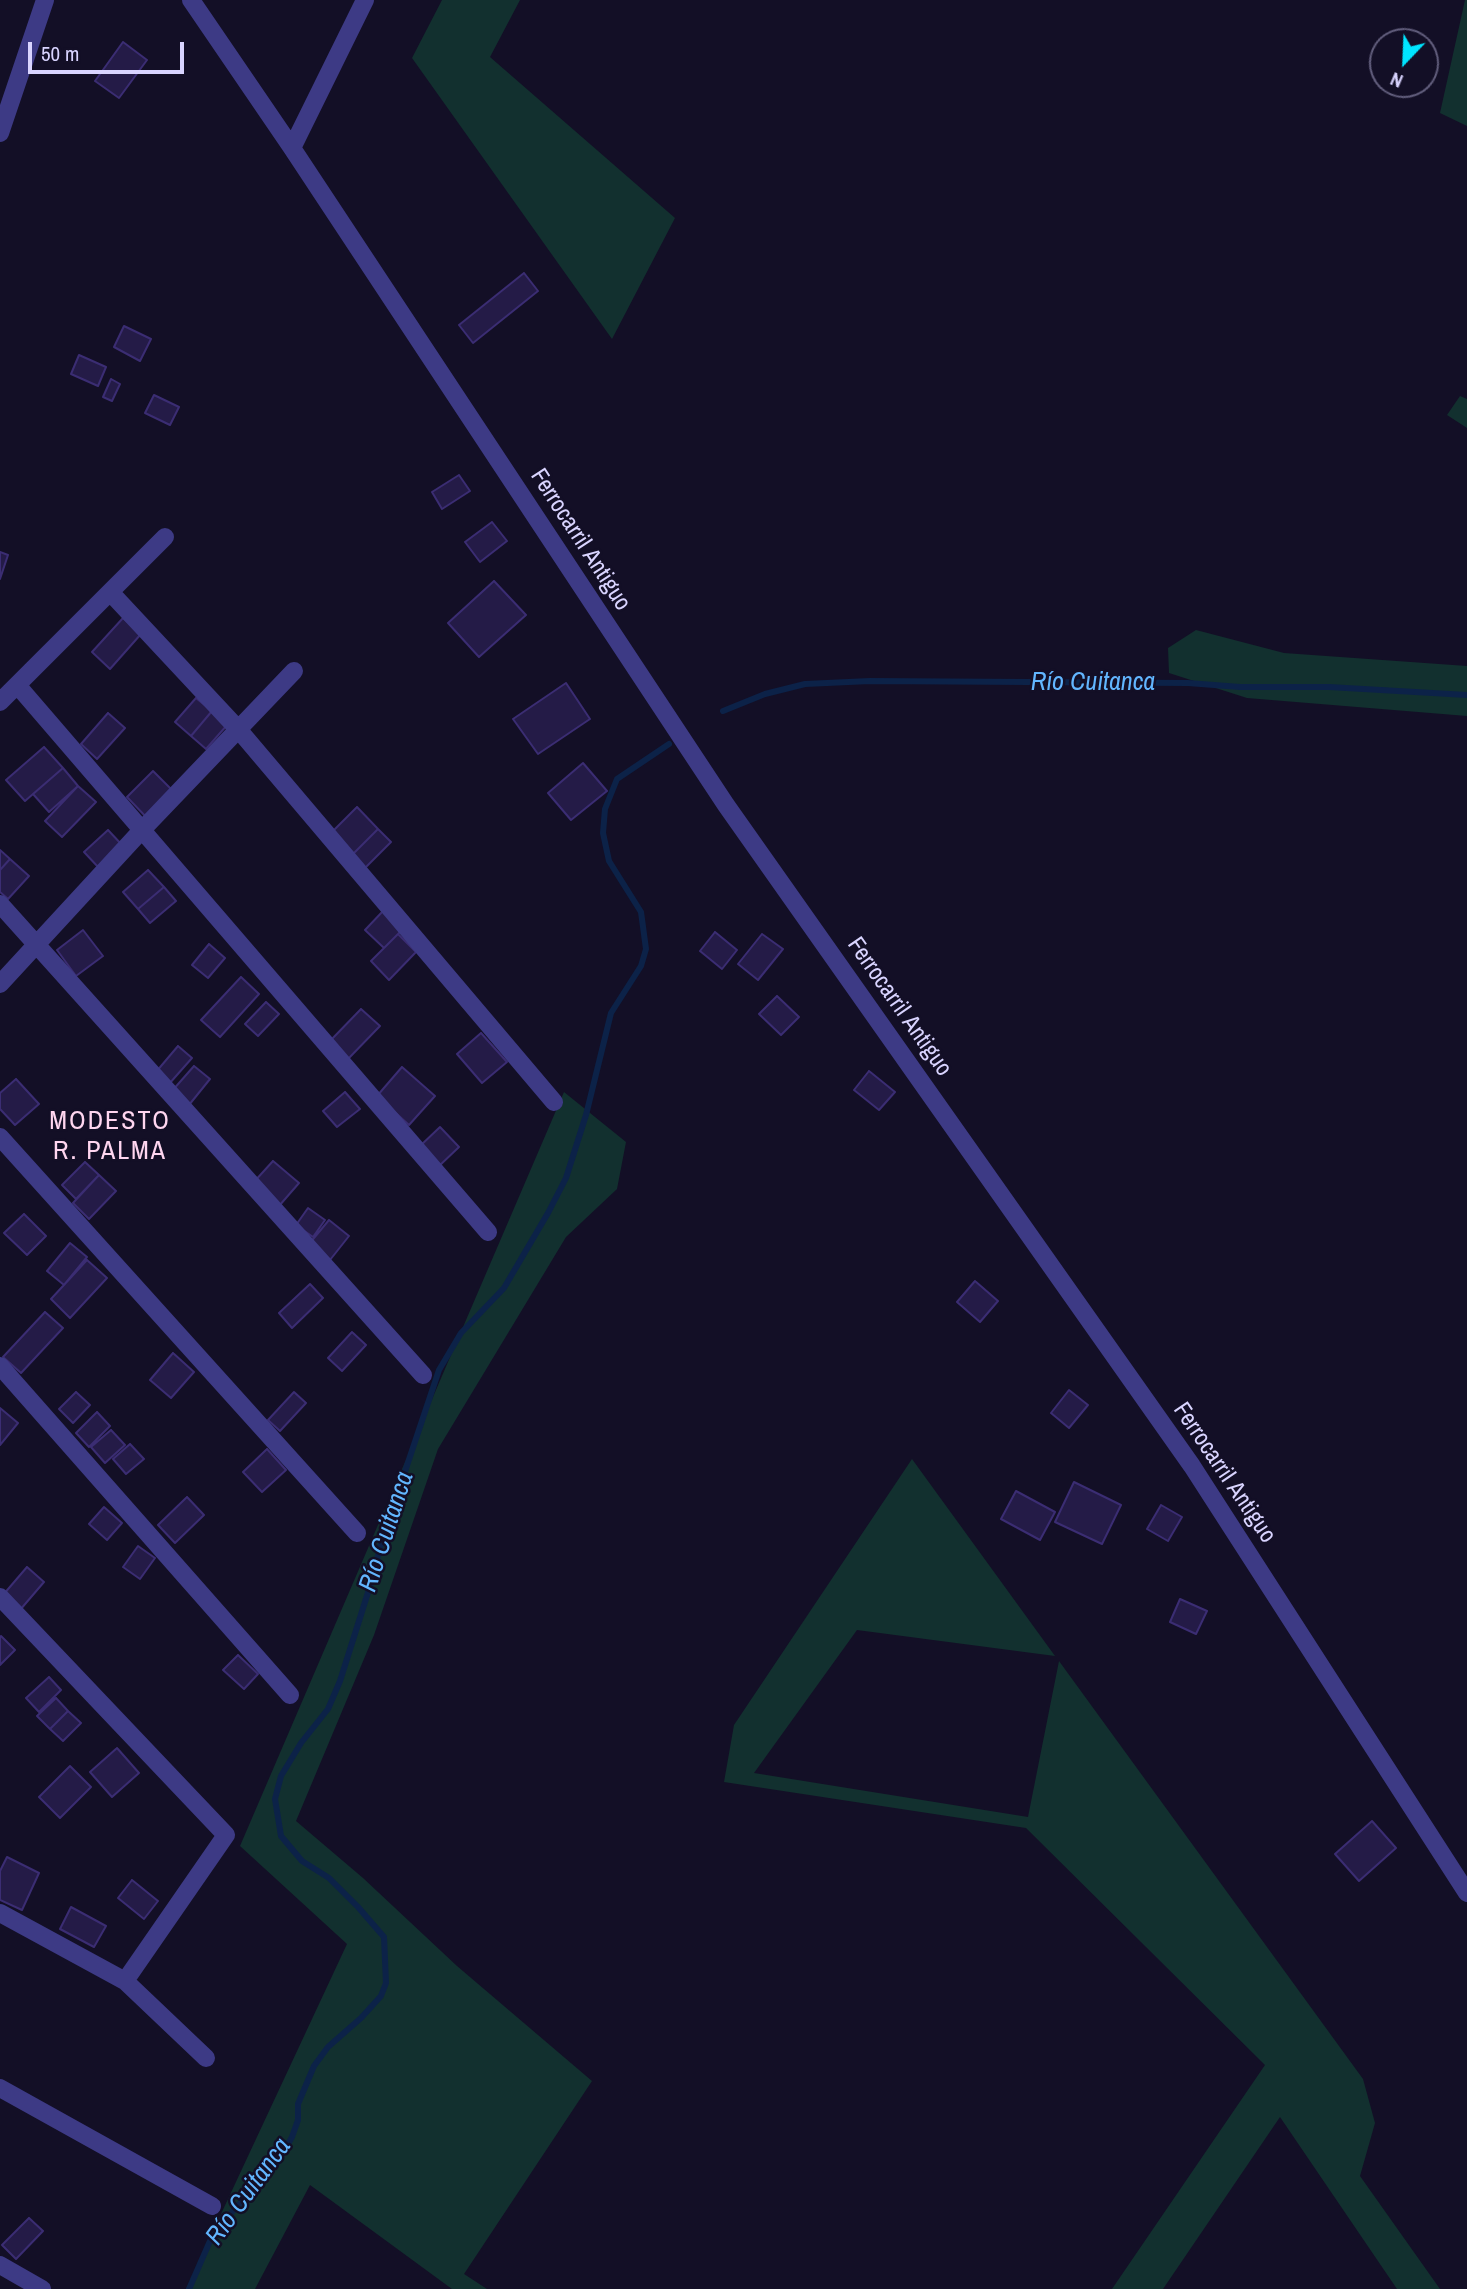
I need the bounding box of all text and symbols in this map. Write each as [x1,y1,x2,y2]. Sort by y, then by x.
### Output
scale bar [32,28,187,72]
north arrow [1369,28,1439,98]
text: 50 m [41,39,79,68]
text: N [1386,66,1407,95]
street label: Ferrocarril Antiguo [524,464,636,616]
water label: Río Cuitanca [1031,667,1155,699]
street label: Ferrocarril Antiguo [840,932,958,1082]
district label: MODESTO R. PALMA [50,1106,170,1168]
street label: Ferrocarril Antiguo [1166,1397,1282,1549]
water label: Río Cuitanca [353,1468,421,1596]
water label: Río Cuitanca [200,2132,298,2252]

